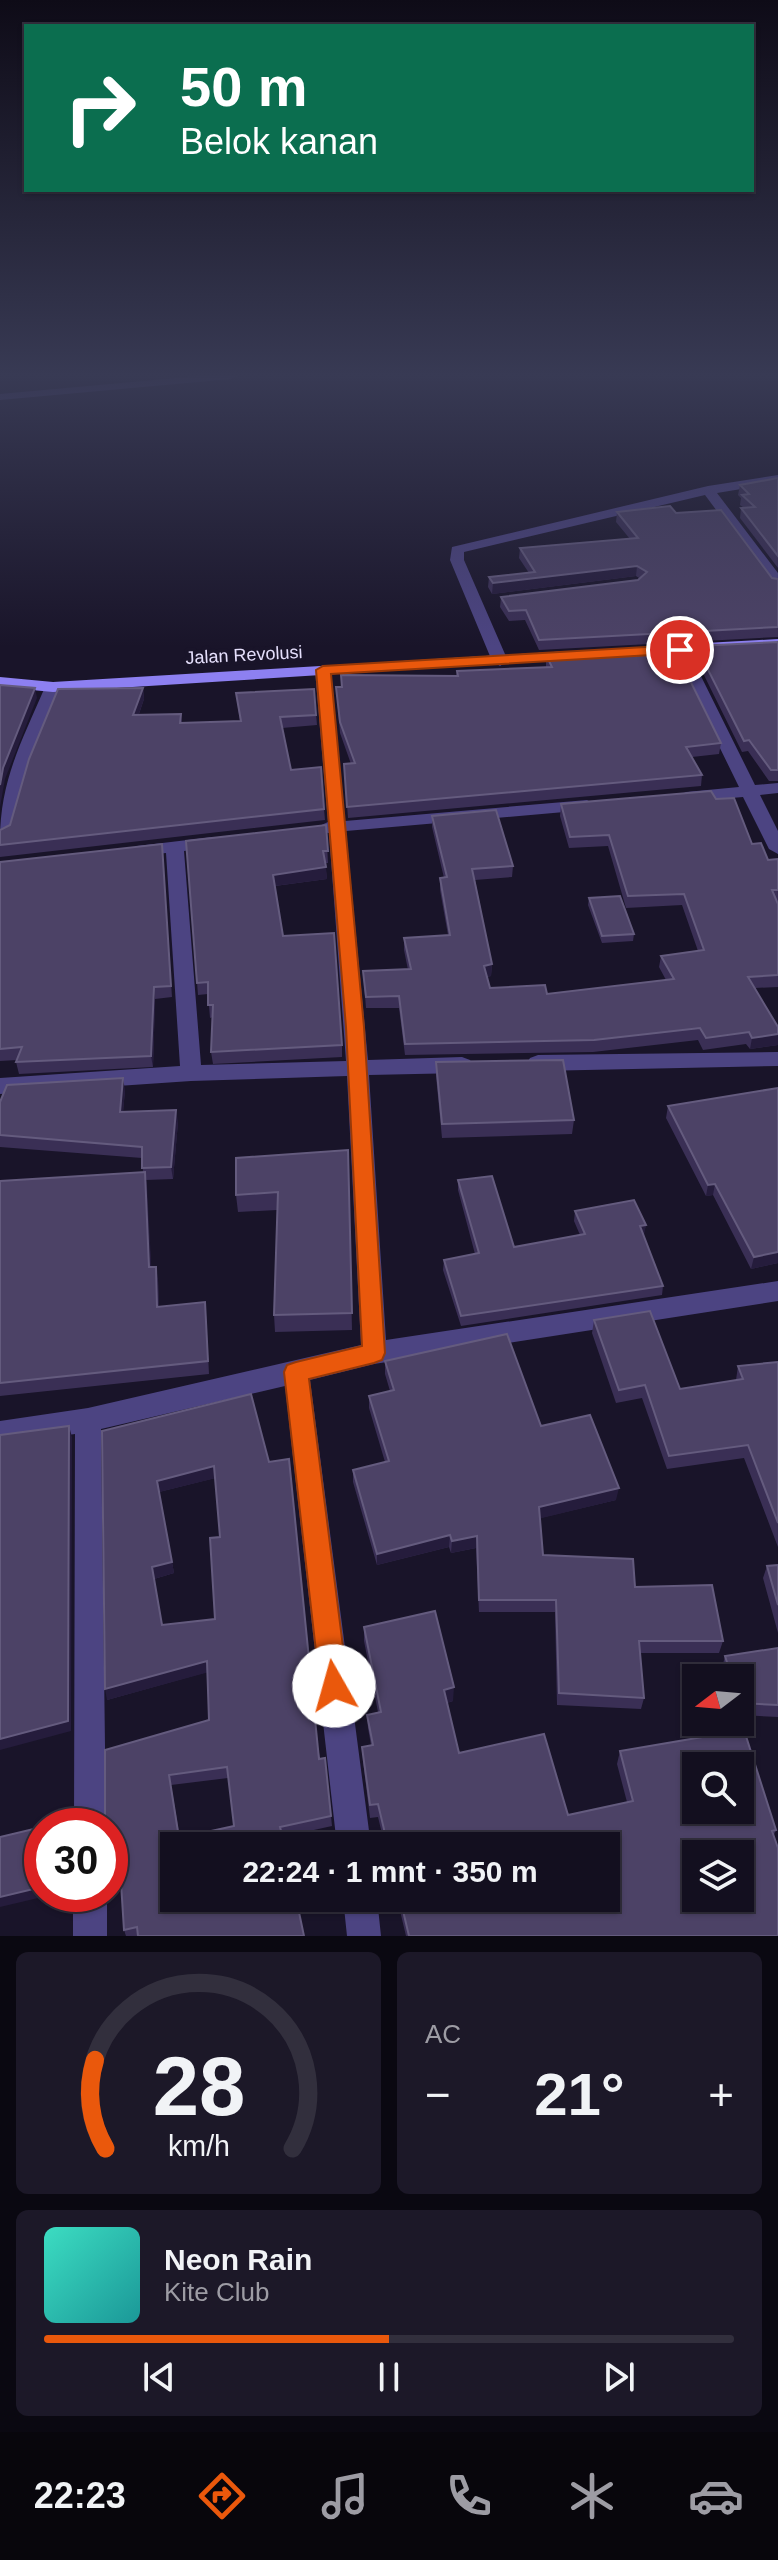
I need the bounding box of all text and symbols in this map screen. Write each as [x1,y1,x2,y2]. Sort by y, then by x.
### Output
text: 50 m [180,55,308,118]
icon: right [48,56,152,160]
text: Belok kanan [180,121,378,162]
pin [646,616,714,684]
icon: arrive [658,628,702,672]
street label: Jalan Revolusi [185,642,303,668]
position arrow [292,1644,376,1728]
north arrow [682,1664,754,1736]
map controls [682,1664,754,1912]
button: search [682,1752,754,1824]
speed limit sign: 30 [24,1808,128,1912]
button: layers [682,1840,754,1912]
text: 22:24 · 1 mnt · 350 m [242,1855,538,1888]
text: AC [425,2019,461,2049]
text: 28 [152,2040,245,2133]
text: 21° [534,2061,625,2128]
text: − [425,2070,451,2119]
text: + [708,2070,734,2119]
text: km/h [168,2130,229,2162]
text: Neon Rain [164,2243,312,2276]
text: Kite Club [164,2277,270,2307]
icon: previous [137,2355,181,2399]
icon: pause [367,2355,411,2399]
icon: next [597,2355,641,2399]
icon: directions [194,2468,250,2524]
icon: music [317,2468,373,2524]
icon: phone [441,2468,497,2524]
icon: climate [564,2468,620,2524]
icon: car [688,2468,744,2524]
text: 22:23 [34,2475,126,2516]

